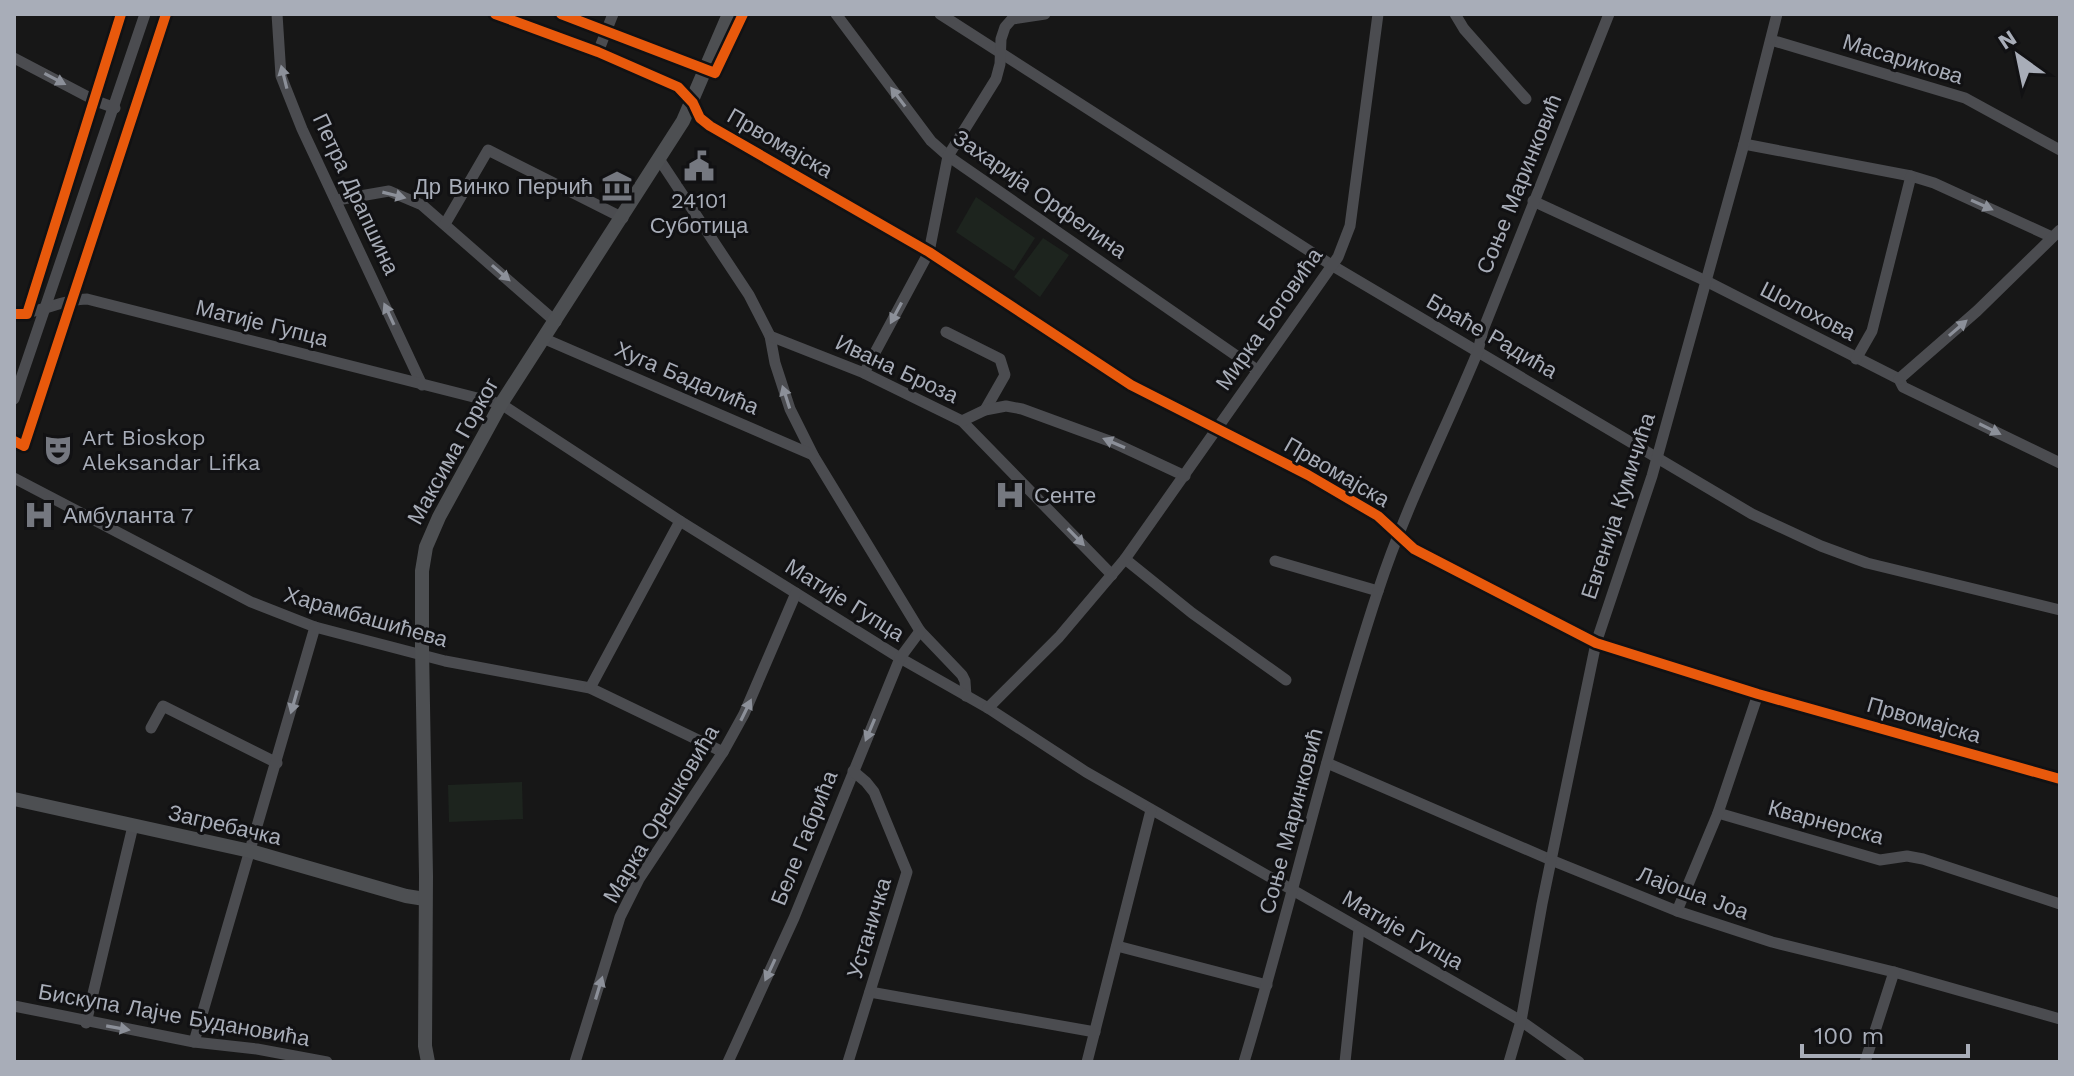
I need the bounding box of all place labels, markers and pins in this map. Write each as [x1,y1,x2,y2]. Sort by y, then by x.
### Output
public building icon: 24101 Суботица [682,149,716,183]
museum icon: Др Винко Перчић [600,169,634,203]
place label: Др Винко Перчић [414,174,593,199]
place label: 24101 Суботица [650,188,749,238]
place label: Art Bioskop Aleksandar Lifka [82,425,260,475]
theatre icon: Art Bioskop Aleksandar Lifka [41,433,75,467]
hospital icon: Сенте [993,478,1027,512]
place label: Сенте [1034,483,1096,508]
hospital icon: Амбуланта 7 [22,498,56,532]
place label: Амбуланта 7 [63,503,193,528]

